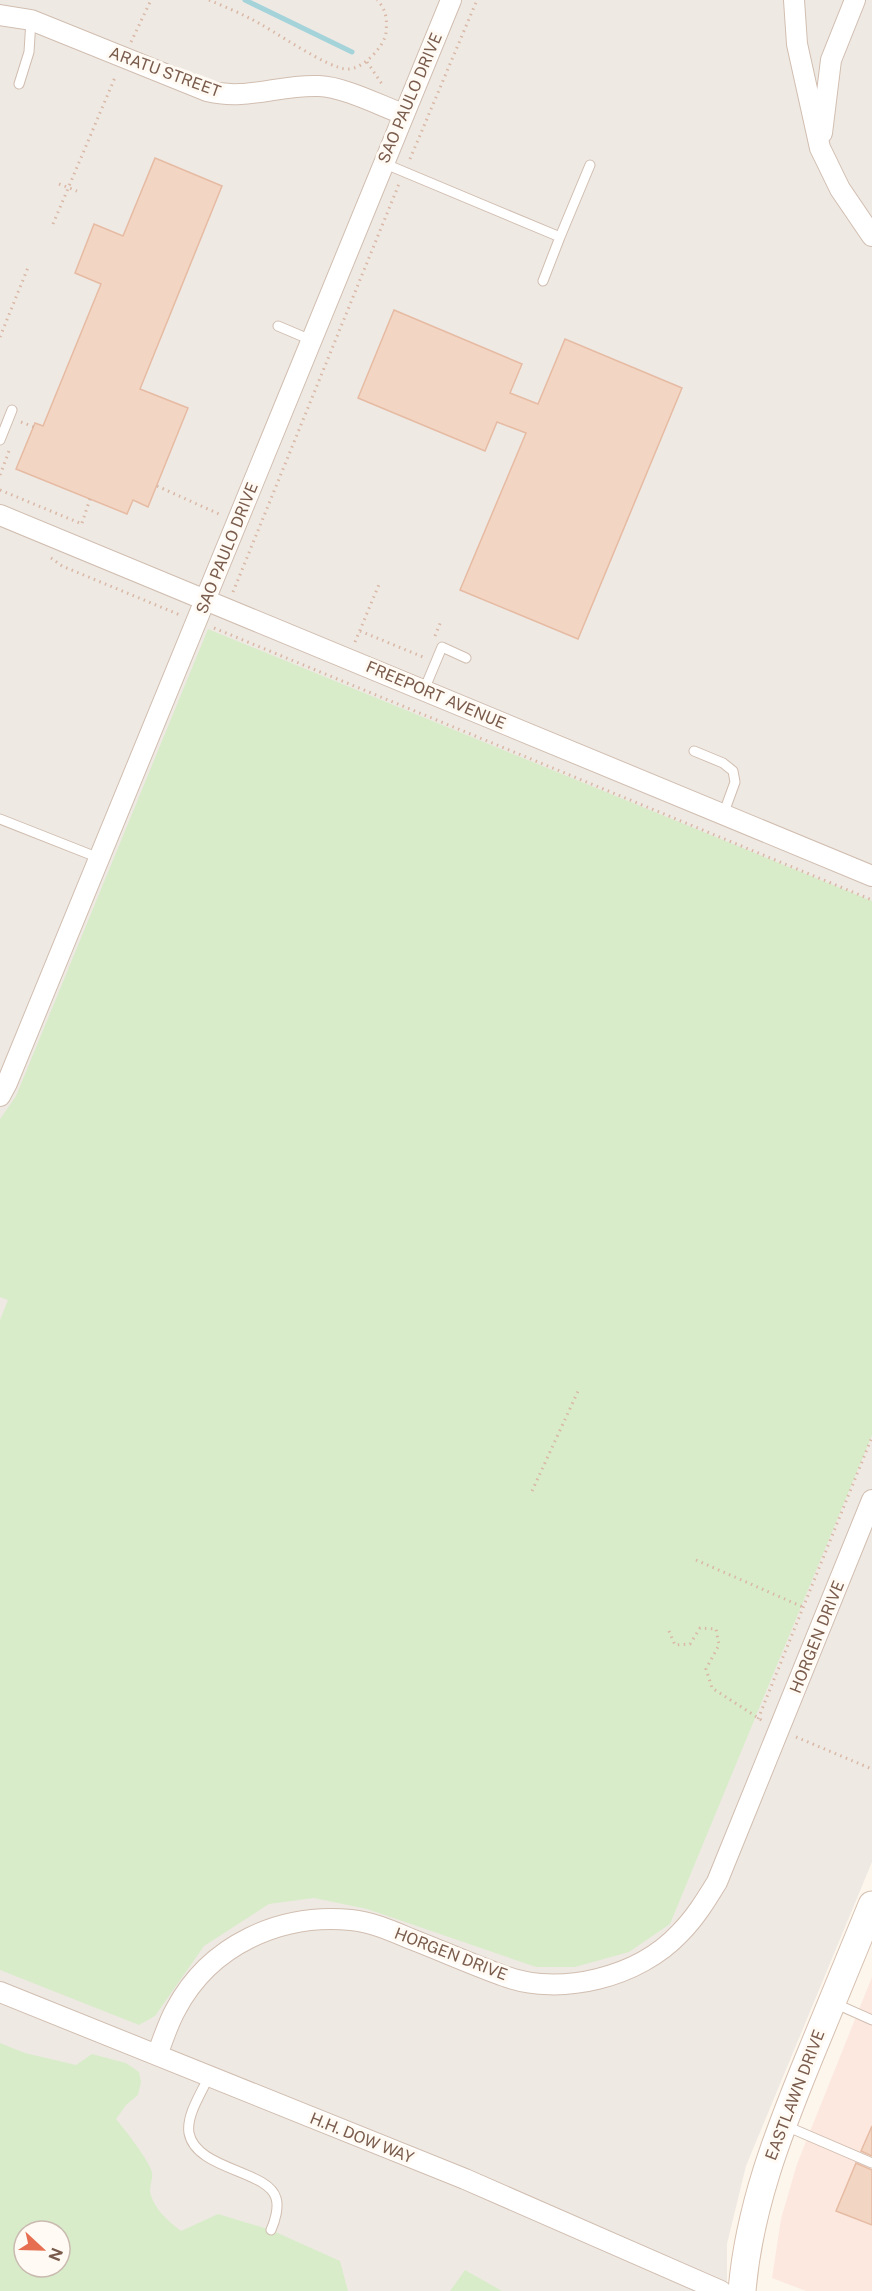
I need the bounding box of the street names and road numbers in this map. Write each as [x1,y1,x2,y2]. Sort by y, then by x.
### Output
street label: SAO PAULO DRIVE [374,30,446,166]
street label: ARATU STREET [107,43,224,101]
street label: SAO PAULO DRIVE [192,480,262,616]
street label: FREEPORT AVENUE [363,657,509,733]
street label: HORGEN DRIVE [786,1578,848,1696]
street label: HORGEN DRIVE [392,1924,510,1984]
street label: EASTLAWN DRIVE [761,2027,829,2163]
street label: H.H. DOW WAY [307,2109,417,2168]

